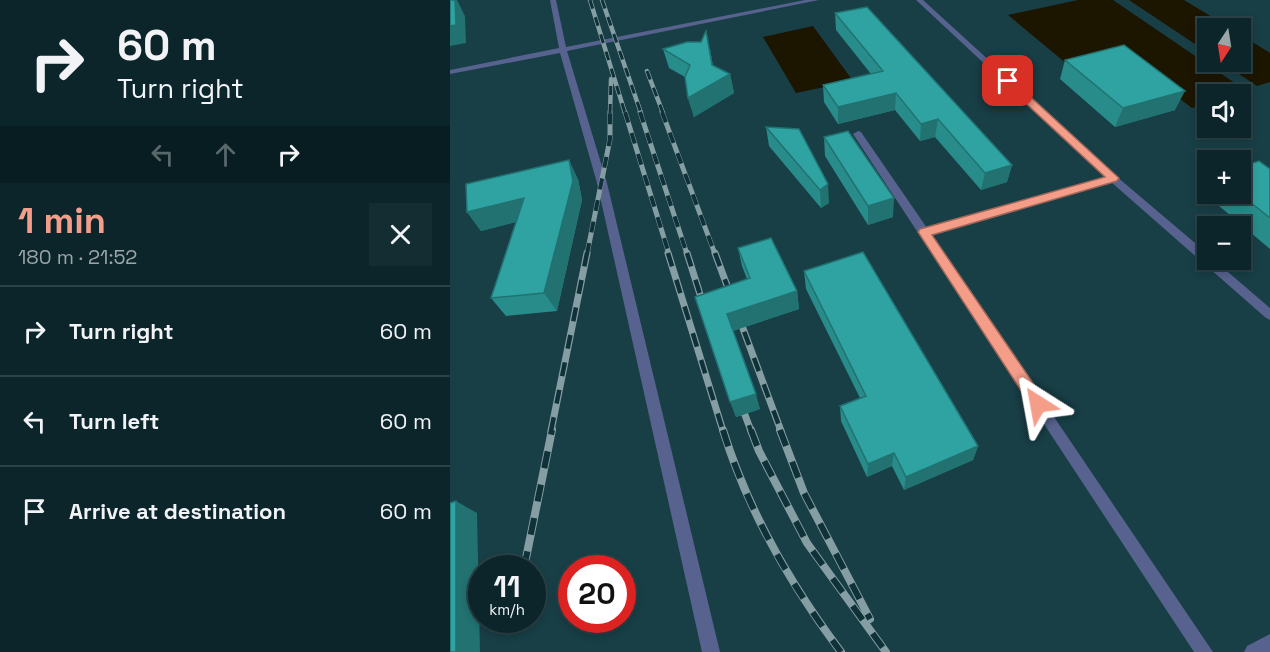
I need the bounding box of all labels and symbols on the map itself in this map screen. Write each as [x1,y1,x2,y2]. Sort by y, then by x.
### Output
north arrow [1197,18,1251,72]
pin [982,55,1033,106]
position arrow [1006,372,1070,436]
speed limit sign: 20 [558,555,636,633]

